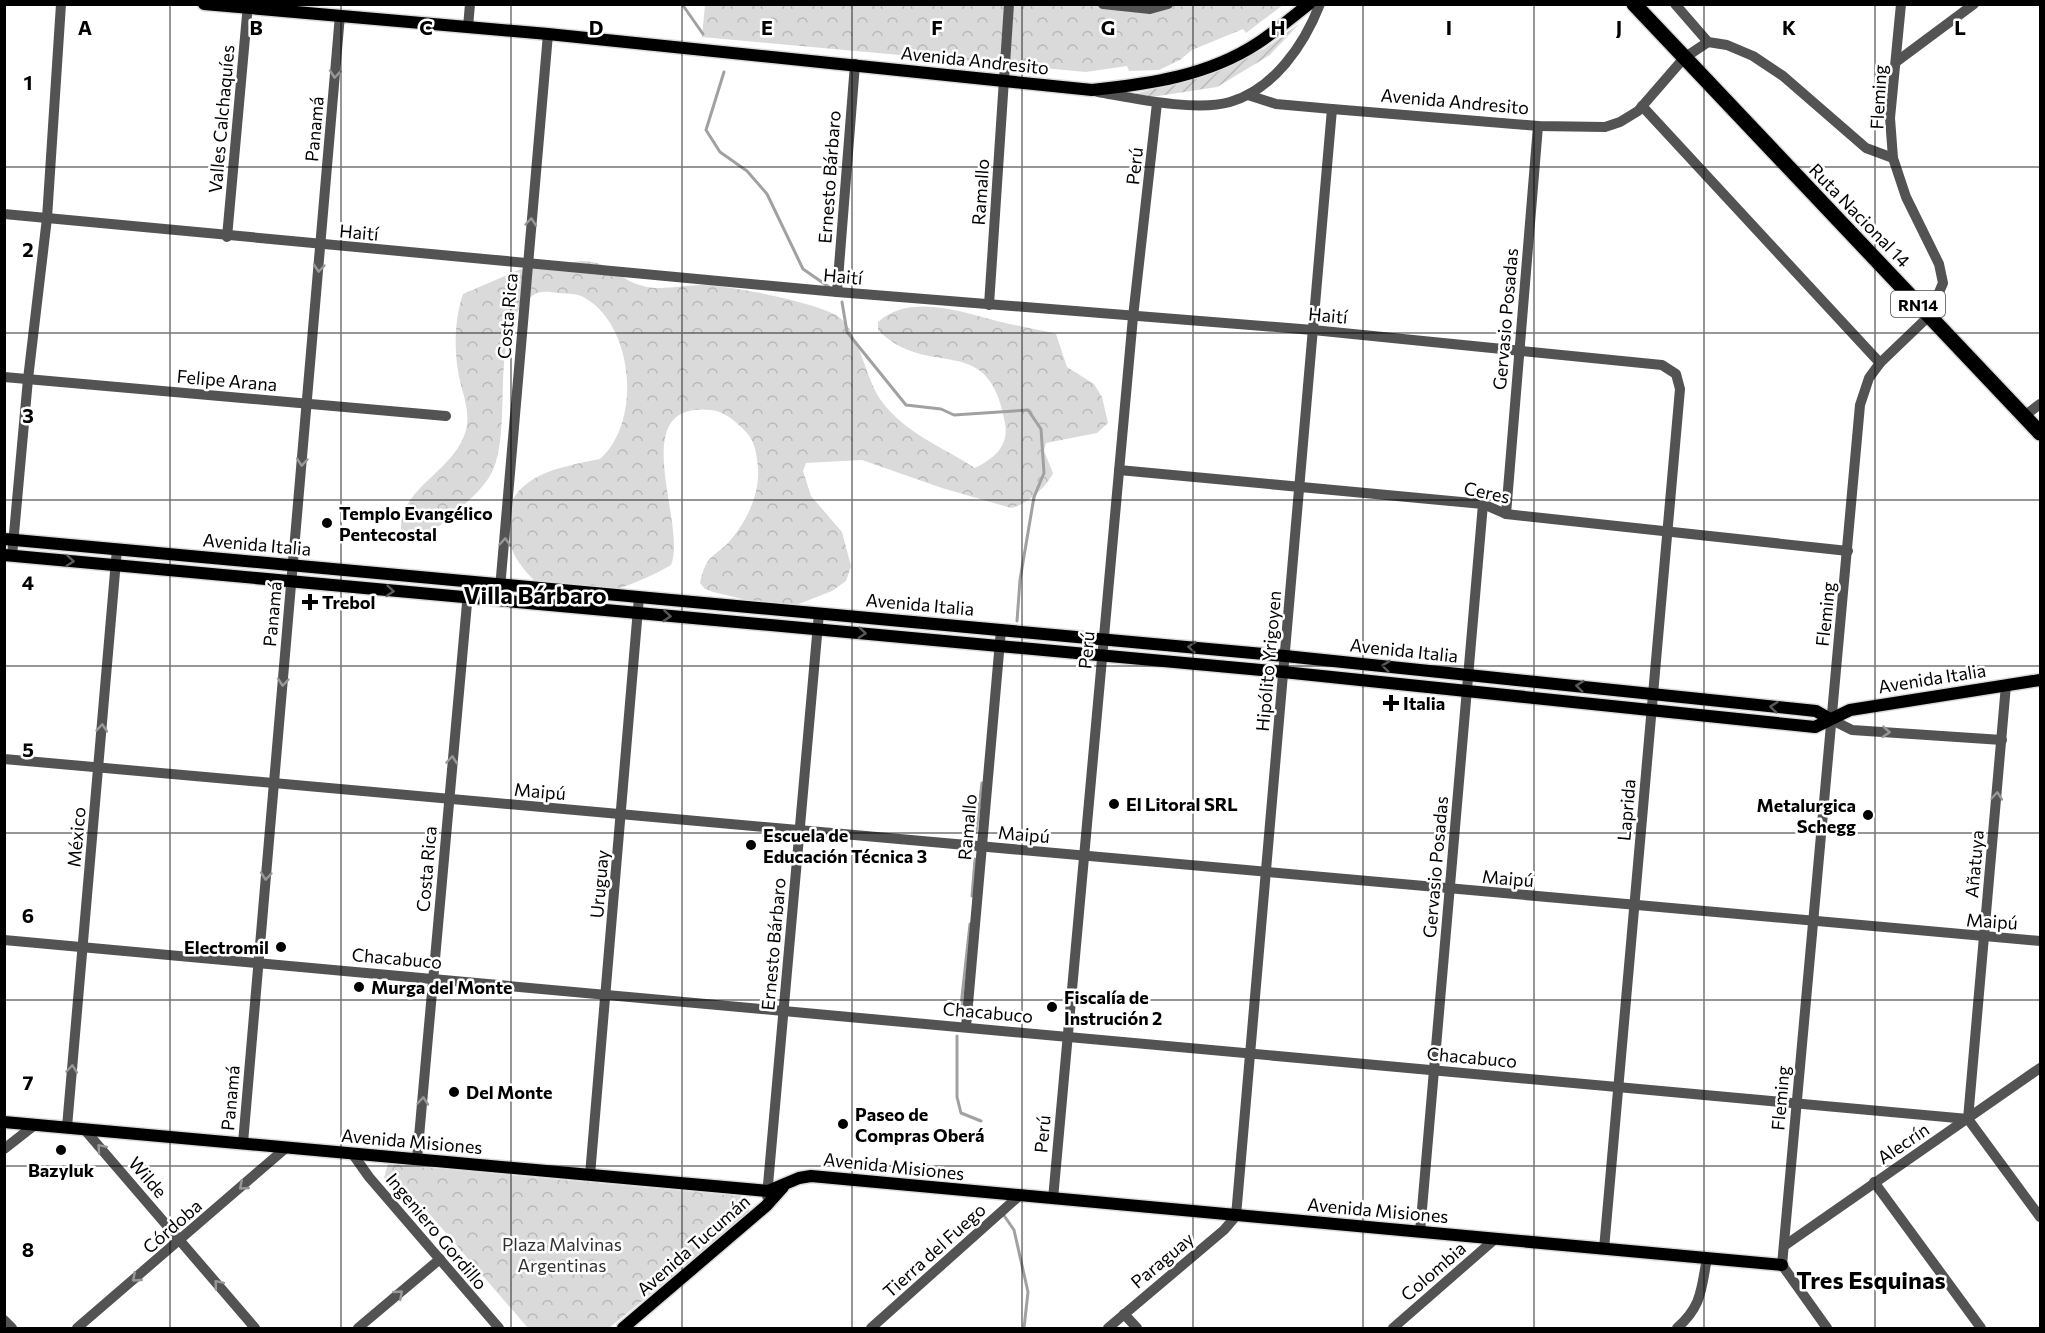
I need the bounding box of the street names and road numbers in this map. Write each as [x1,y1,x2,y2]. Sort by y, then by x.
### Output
street label: Avenida Andresito [900,41,1050,79]
street label: Valles Calchaquíes [204,44,238,194]
street label: Fleming [1865,64,1891,130]
street label: Avenida Andresito [1380,84,1530,118]
street label: Panamá [300,95,328,163]
street label: Ernesto Bárbaro [813,110,845,244]
street label: Perú [1121,146,1147,186]
street label: Ramallo [967,158,993,226]
street label: Ruta Nacional 14 [1805,159,1915,272]
street label: Haití [338,219,381,245]
street label: Gervasio Posadas [1488,247,1522,391]
street label: Haití [822,263,865,289]
street label: Costa Rica [492,272,522,360]
road number: RN14 [1891,291,1945,317]
street label: Haití [1307,302,1350,328]
street label: Felipe Arana [176,365,278,395]
street label: Ceres [1462,476,1512,508]
street label: Avenida Italia [202,528,312,560]
street label: Panamá [258,580,286,648]
street label: Fleming [1811,580,1839,647]
street label: Avenida Italia [865,588,975,620]
street label: Hipólito Yrigoyen [1251,590,1285,732]
street label: Perú [1073,630,1099,670]
street label: Avenida Italia [1349,633,1459,667]
street label: Avenida Italia [1877,659,1987,697]
street label: Maipú [513,778,567,804]
street label: Laprida [1612,778,1640,842]
street label: Ramallo [953,793,981,861]
street label: Gervasio Posadas [1418,795,1452,939]
street label: México [62,806,90,868]
street label: Maipú [997,821,1051,847]
street label: Costa Rica [411,825,441,913]
street label: Añatuya [1960,829,1988,899]
street label: Uruguay [585,849,613,919]
street label: Maipú [1481,865,1535,891]
street label: Ernesto Bárbaro [756,877,790,1011]
street label: Maipú [1965,908,2019,934]
street label: Chacabuco [351,943,443,973]
street label: Chacabuco [942,997,1034,1027]
street label: Chacabuco [1426,1042,1518,1072]
street label: Panamá [216,1064,244,1132]
street label: Fleming [1766,1065,1794,1131]
street label: Perú [1029,1114,1055,1154]
street label: Alecrín [1873,1118,1933,1168]
street label: Avenida Misiones [340,1124,484,1158]
street label: Avenida Misiones [822,1148,966,1184]
street label: Wilde [124,1152,172,1202]
street label: Ingeniero Gordillo [382,1168,492,1294]
street label: Avenida Tucumán [632,1190,754,1300]
street label: Avenida Misiones [1306,1193,1450,1227]
street label: Córdoba [138,1194,206,1258]
street label: Tierra del Fuego [878,1198,990,1302]
street label: Paraguay [1126,1227,1198,1293]
street label: Colombia [1396,1237,1470,1305]

